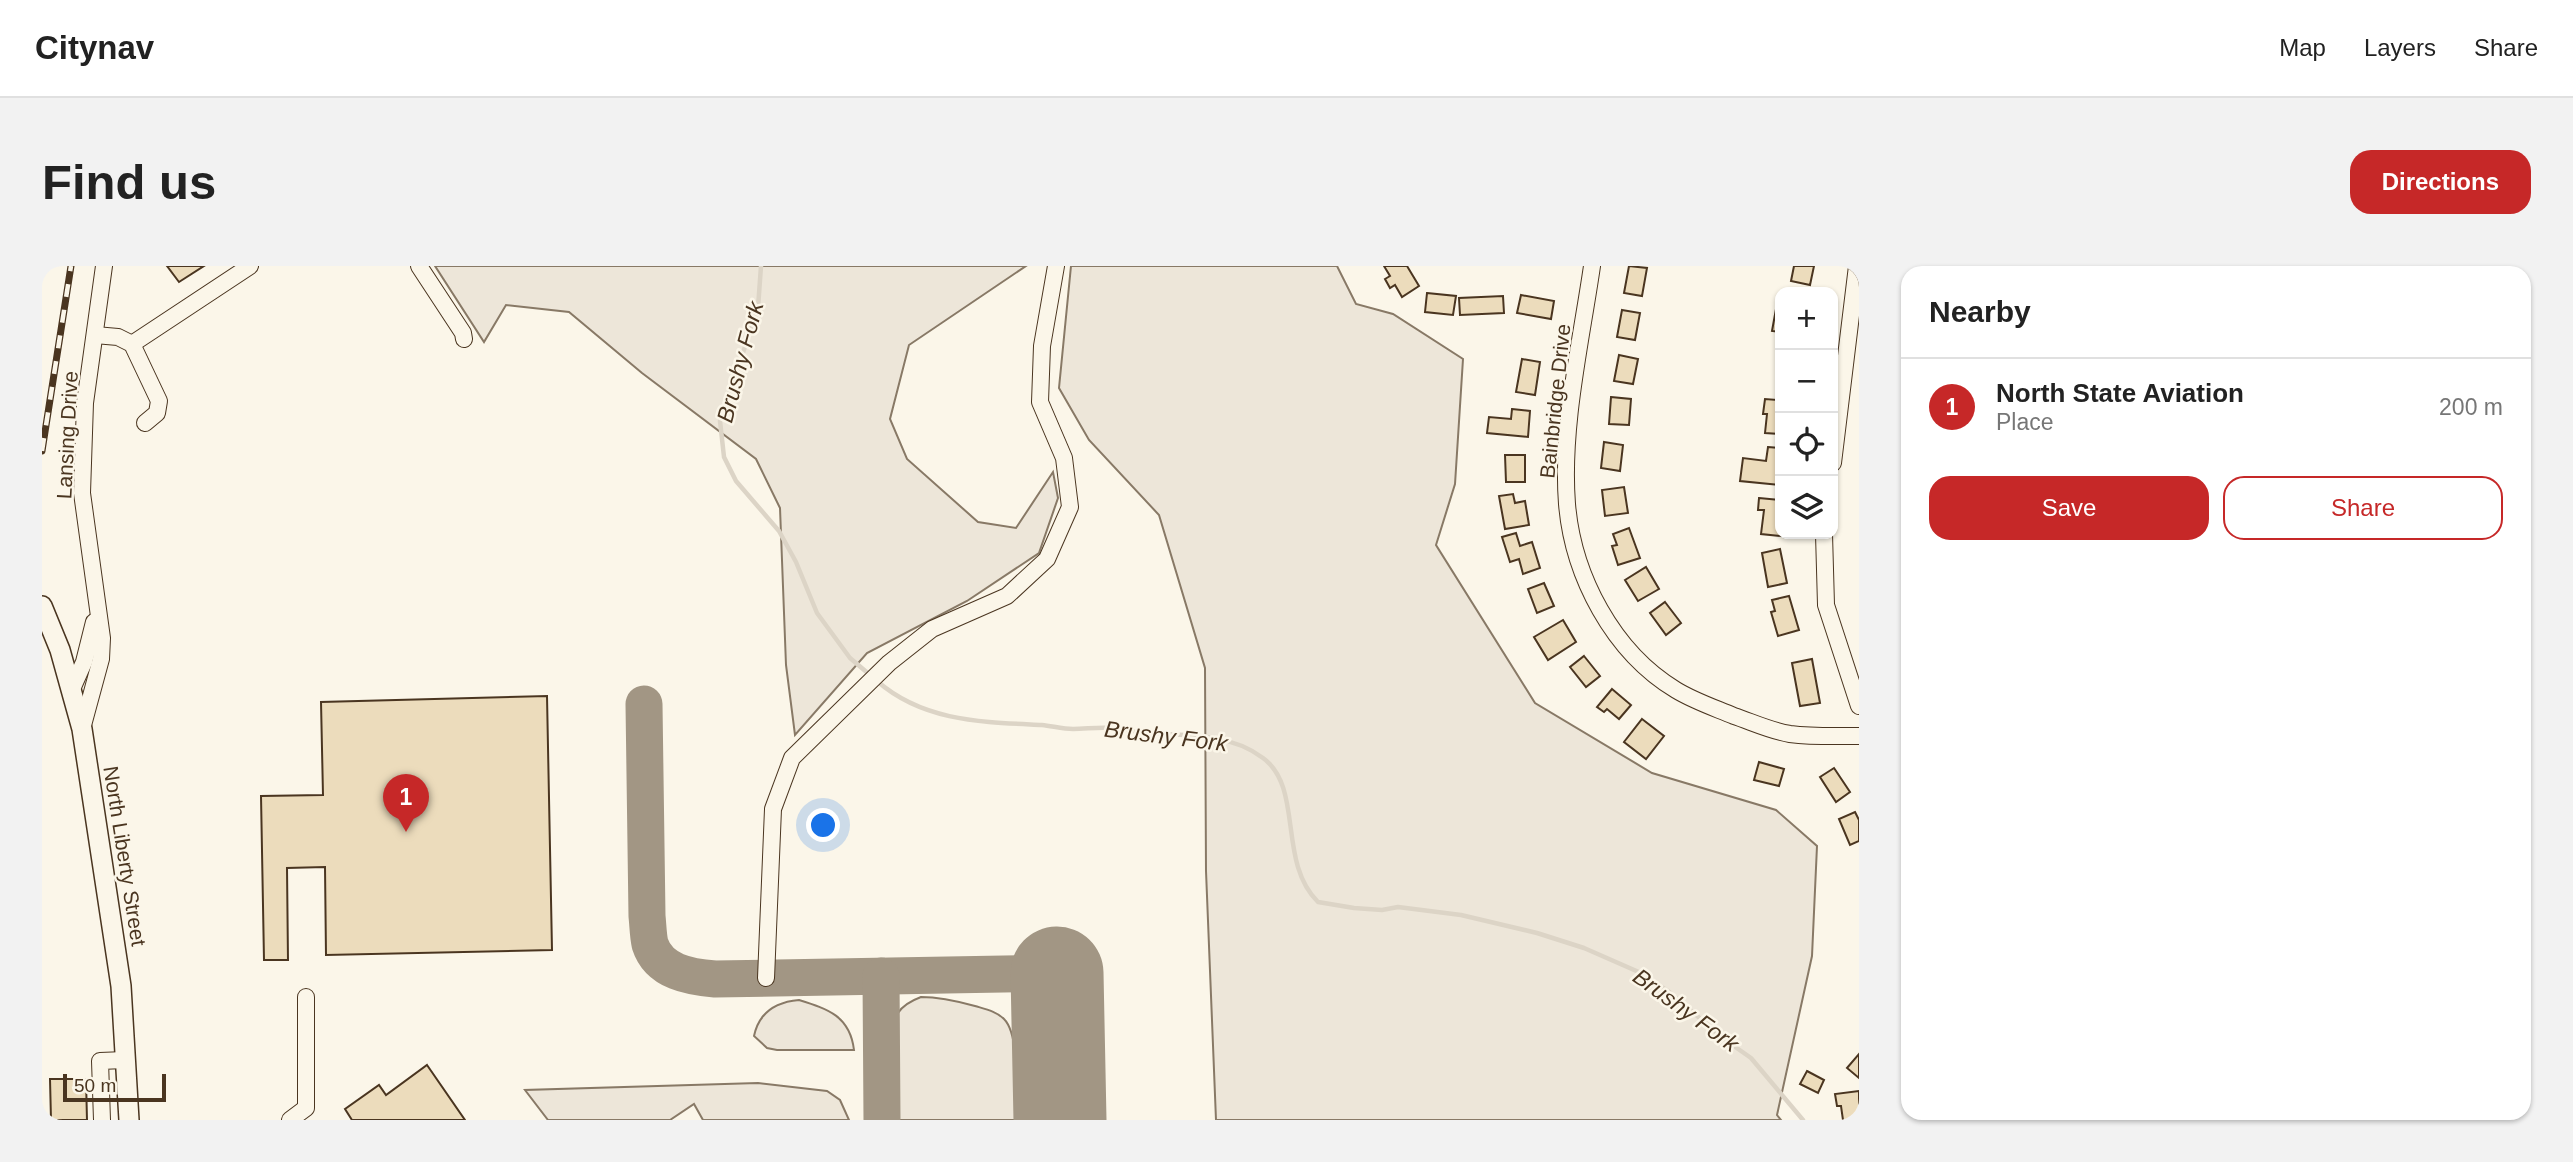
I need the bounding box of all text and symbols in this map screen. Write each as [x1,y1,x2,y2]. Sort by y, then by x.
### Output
text: Citynav [35,29,154,66]
text: Map [2279,34,2326,61]
text: Layers [2364,34,2436,61]
text: Share [2474,34,2538,61]
button: Directions [2350,150,2531,214]
text: Find us [42,155,216,209]
map controls [1775,287,1838,539]
button: + [1775,287,1838,350]
text: Nearby [1929,295,2031,328]
water label: Brushy Fork [711,297,769,425]
street label: Bainbridge Drive [1535,323,1575,479]
button: − [1775,350,1838,413]
street label: Lansing Drive [52,370,82,500]
text: North State Aviation [1996,378,2244,408]
text: 1 [1946,394,1958,420]
text: 200 m [2439,394,2503,420]
text: Place [1996,409,2054,435]
button: locate [1775,413,1838,476]
button: layers [1775,476,1838,539]
button: Save [1929,476,2209,540]
button: Share [2223,476,2503,540]
water label: Brushy Fork [1103,716,1231,757]
street label: North Liberty Street [99,764,151,948]
pin: 1 [383,774,429,832]
your location [806,808,840,842]
water label: Brushy Fork [1628,963,1745,1058]
scale bar [63,1071,166,1103]
text: 50 m [74,1075,116,1096]

